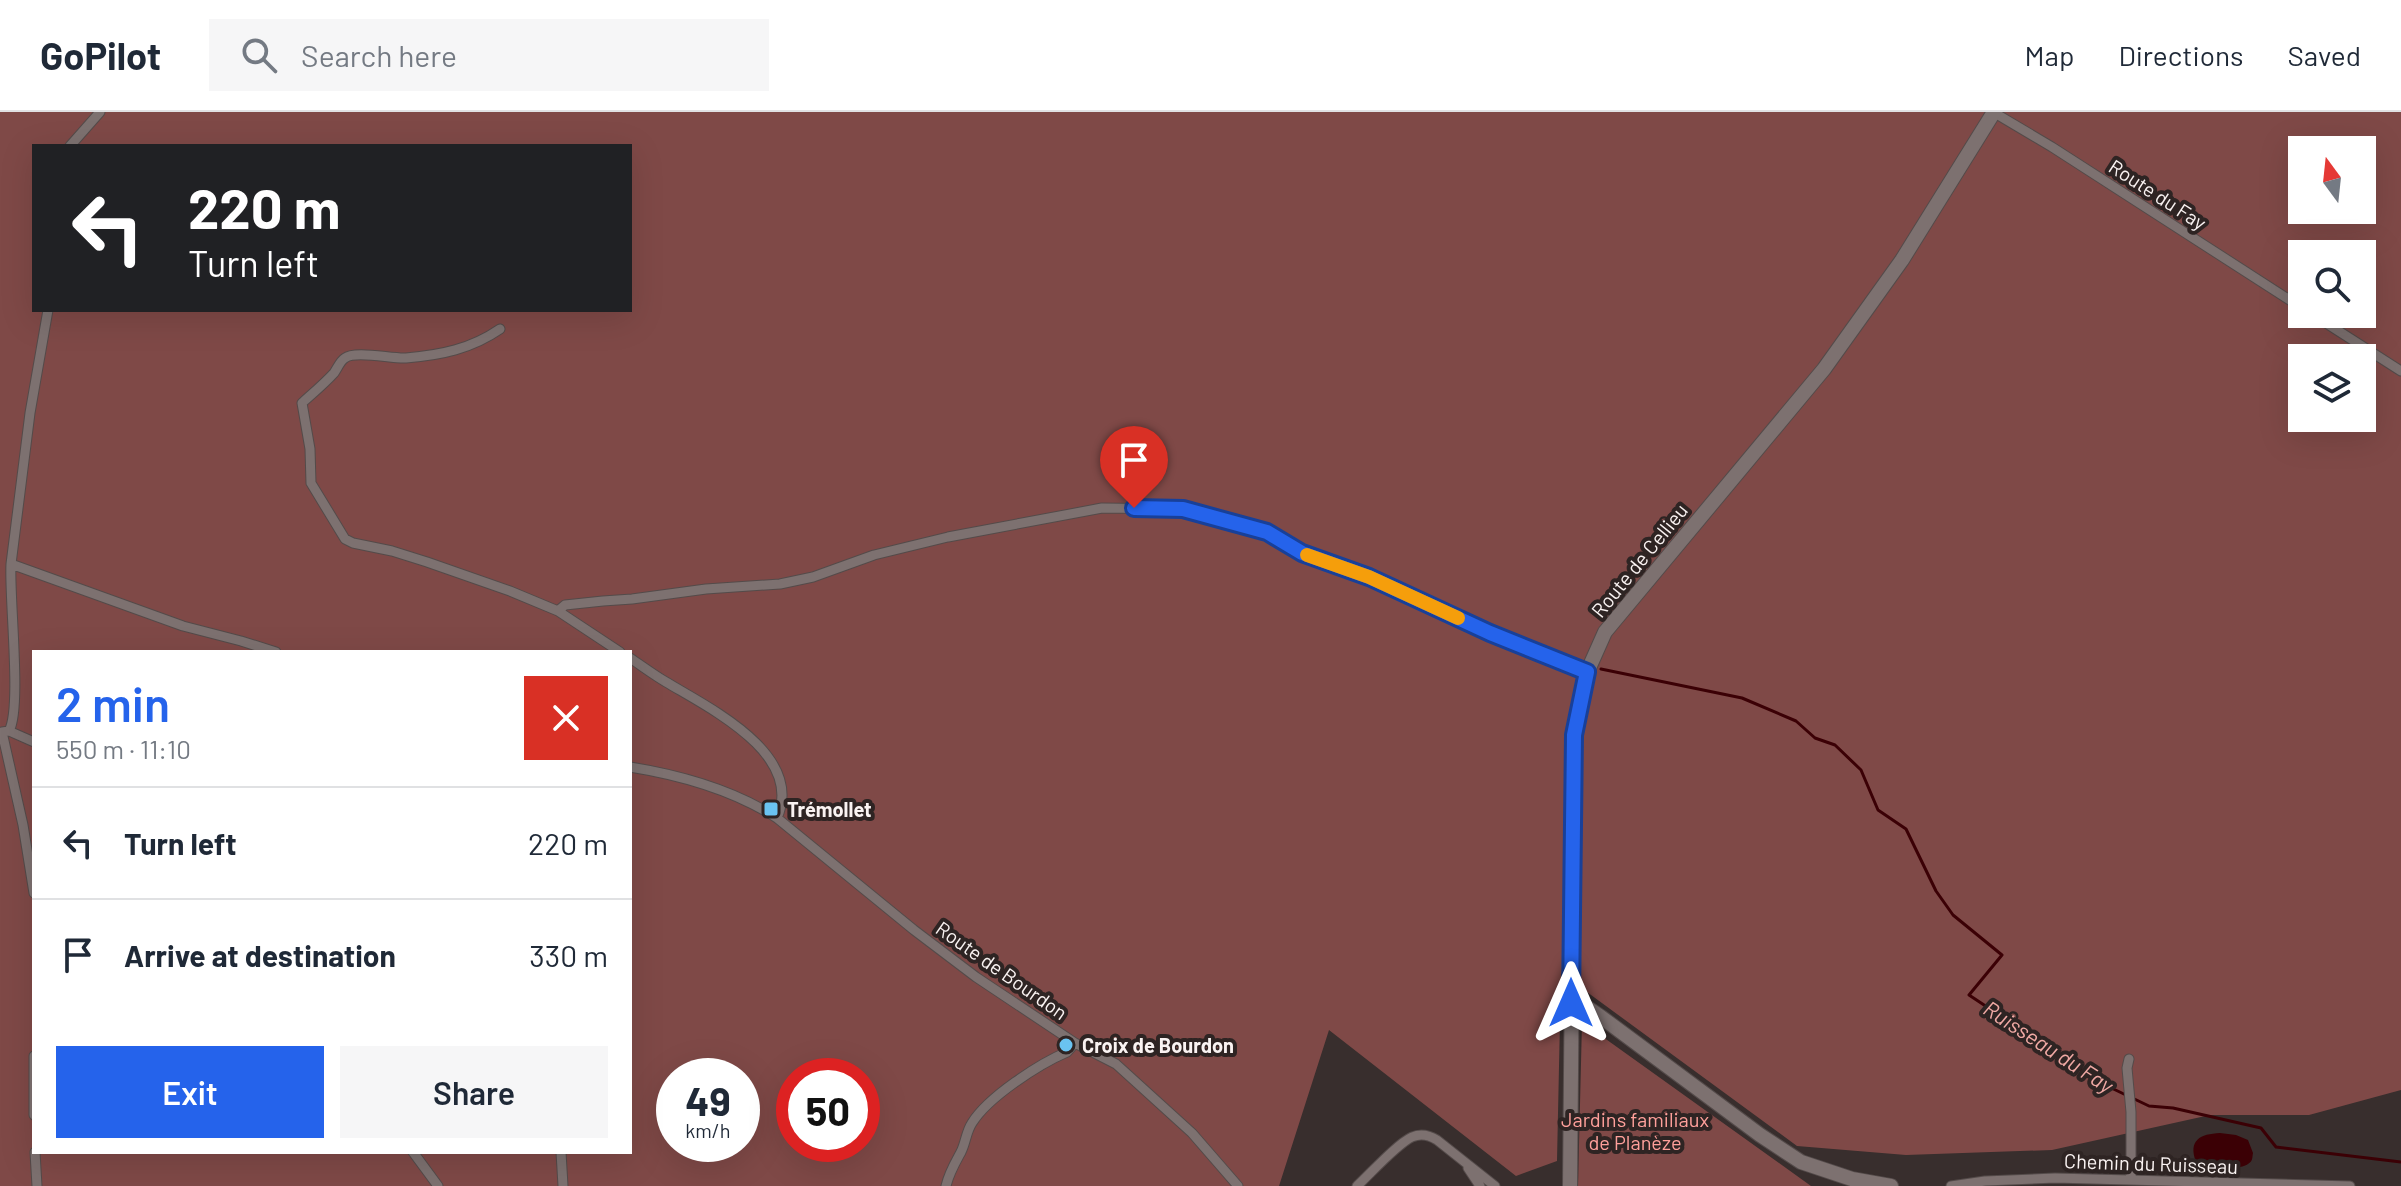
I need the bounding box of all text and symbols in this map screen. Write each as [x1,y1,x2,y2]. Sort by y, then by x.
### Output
search box [209,19,769,91]
text: GoPilot [40,32,161,78]
icon: search [237,33,281,77]
text: Search here [301,37,457,73]
text: Map [2025,38,2074,72]
text: Directions [2118,38,2244,72]
text: Saved [2288,38,2361,72]
north arrow [2288,136,2376,224]
map controls [2288,136,2376,432]
street label: Route du Fay [2105,154,2211,234]
text: 220 m [188,173,341,240]
icon: left [56,176,160,280]
button: search [2288,240,2376,328]
text: Turn left [188,241,319,284]
button: layers [2288,344,2376,432]
pin [1100,426,1168,508]
icon: arrive [1112,438,1156,482]
street label: Route de Cellieu [1586,498,1692,622]
text: 2 min [56,674,170,732]
button: close [524,676,608,760]
text: 550 m · 11:10 [56,733,191,764]
place label: Trémollet [787,797,872,821]
marker: Trémollet [762,800,780,818]
icon: left [56,821,100,865]
text: Turn left [124,825,237,861]
text: 220 m [528,825,608,861]
street label: Route de Bourdon [932,916,1072,1024]
icon: arrive [56,933,100,977]
text: Arrive at destination [124,937,396,973]
text: 330 m [529,937,608,973]
position arrow [1529,961,1613,1045]
water label: Ruisseau du Fay [1979,994,2120,1098]
place label: Croix de Bourdon [1082,1033,1234,1057]
marker: Croix de Bourdon [1057,1036,1075,1054]
button: Exit [56,1046,324,1138]
button: Share [340,1046,608,1138]
speed limit sign: 50 [776,1058,880,1162]
text: 49 [685,1076,731,1124]
park label: Jardins familiaux de Planèze [1561,1107,1710,1154]
text: km/h [685,1118,731,1142]
street label: Chemin du Ruisseau [2064,1148,2238,1178]

